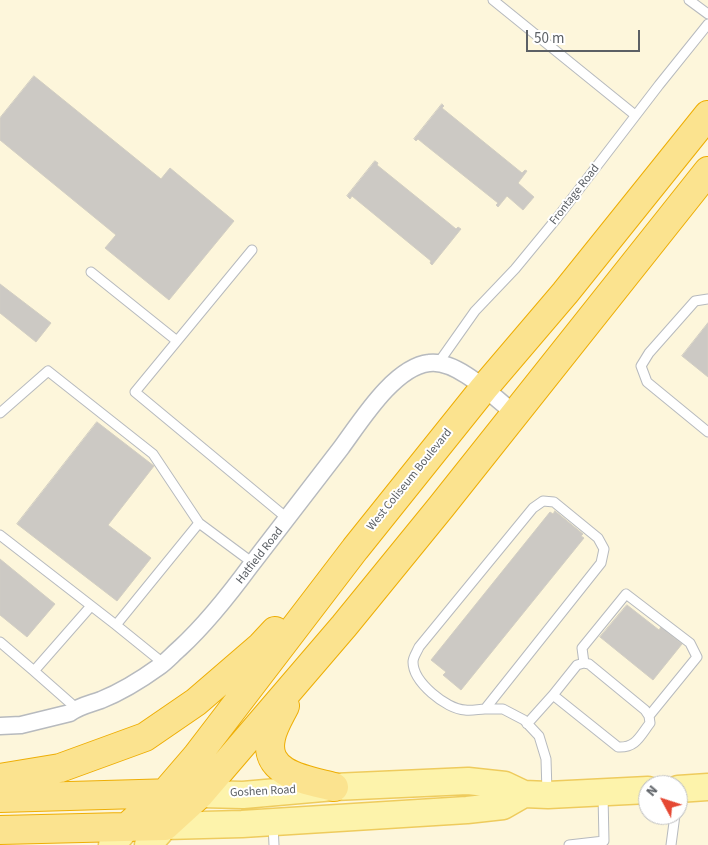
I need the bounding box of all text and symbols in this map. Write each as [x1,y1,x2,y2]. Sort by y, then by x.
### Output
scale bar [528,20,642,52]
text: 50 m [534,28,564,49]
street label: Frontage Road [547,162,603,228]
street label: West Coliseum Boulevard [364,426,456,534]
street label: Hatfield Road [233,525,287,587]
north arrow [638,775,688,825]
text: N [642,781,663,801]
street label: Goshen Road [230,783,296,801]

